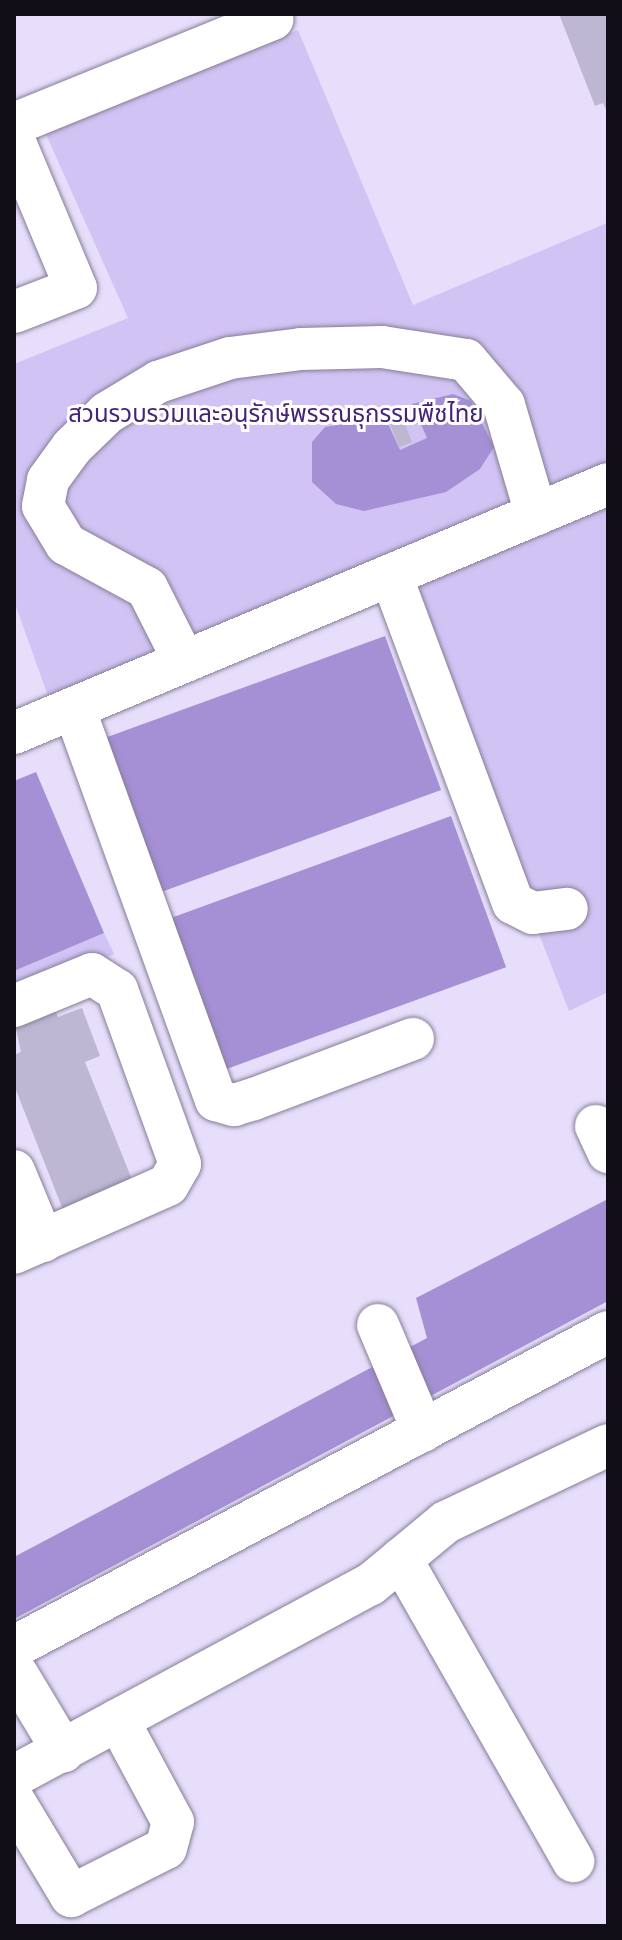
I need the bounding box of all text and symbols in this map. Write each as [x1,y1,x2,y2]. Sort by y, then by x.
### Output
park label: สวนรวบรวมและอนุรักษ์พรรณธุกรรมพืชไทย [68,400,484,428]

